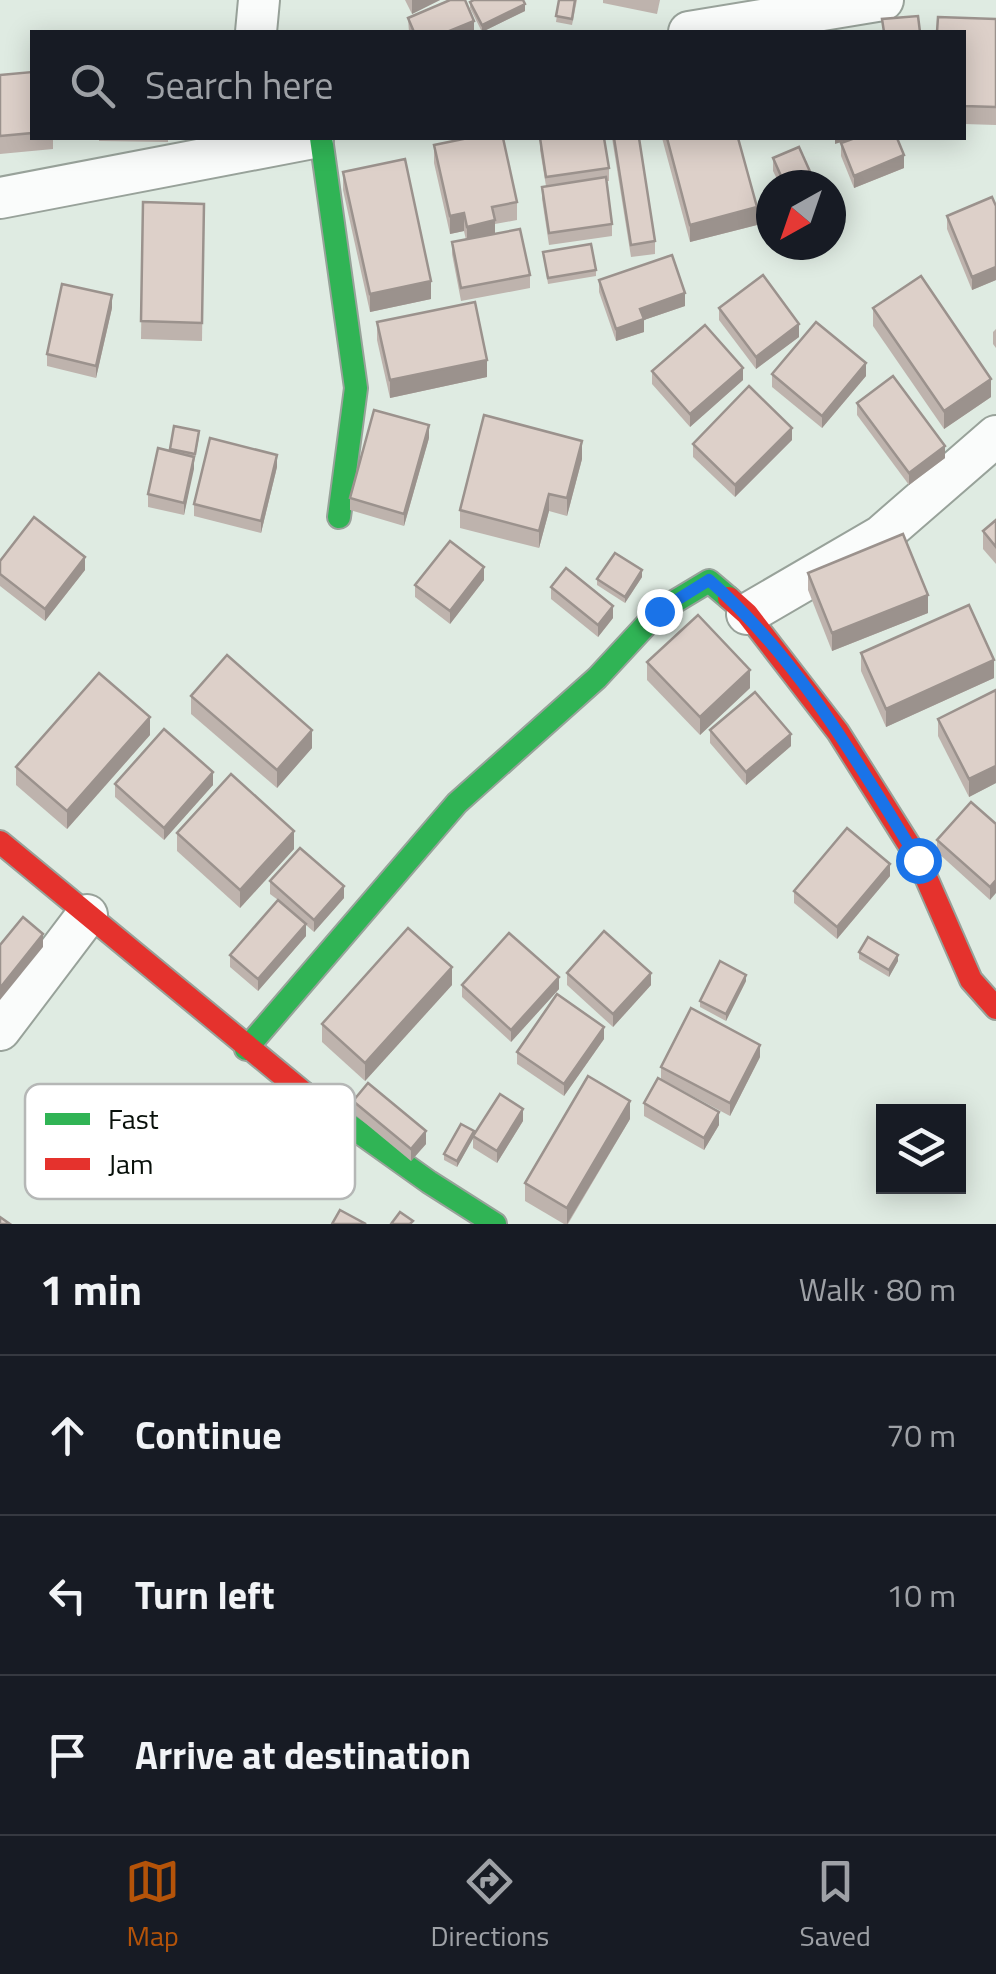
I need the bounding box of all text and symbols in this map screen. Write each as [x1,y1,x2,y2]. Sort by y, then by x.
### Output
search box [30,30,966,140]
text: Search here [145,56,333,114]
icon: search [65,58,120,113]
north arrow [756,170,846,260]
route end [637,589,683,635]
route start [896,838,942,884]
legend [25,1084,355,1199]
text: Fast [108,1097,159,1140]
map controls [876,1104,966,1194]
button: layers [876,1104,966,1194]
text: Jam [108,1142,154,1185]
text: 1 min [40,1257,142,1321]
text: Walk · 80 m [799,1265,956,1313]
text: Continue [135,1406,282,1464]
icon: ahead [40,1408,95,1463]
text: 70 m [886,1411,956,1459]
text: Turn left [135,1566,275,1624]
icon: left [40,1568,95,1623]
text: 10 m [886,1571,956,1619]
text: Arrive at destination [135,1726,471,1784]
icon: arrive [40,1728,95,1783]
tab: Map [125,1854,180,1957]
tab: Directions [430,1854,549,1957]
tab: Saved [800,1854,871,1957]

